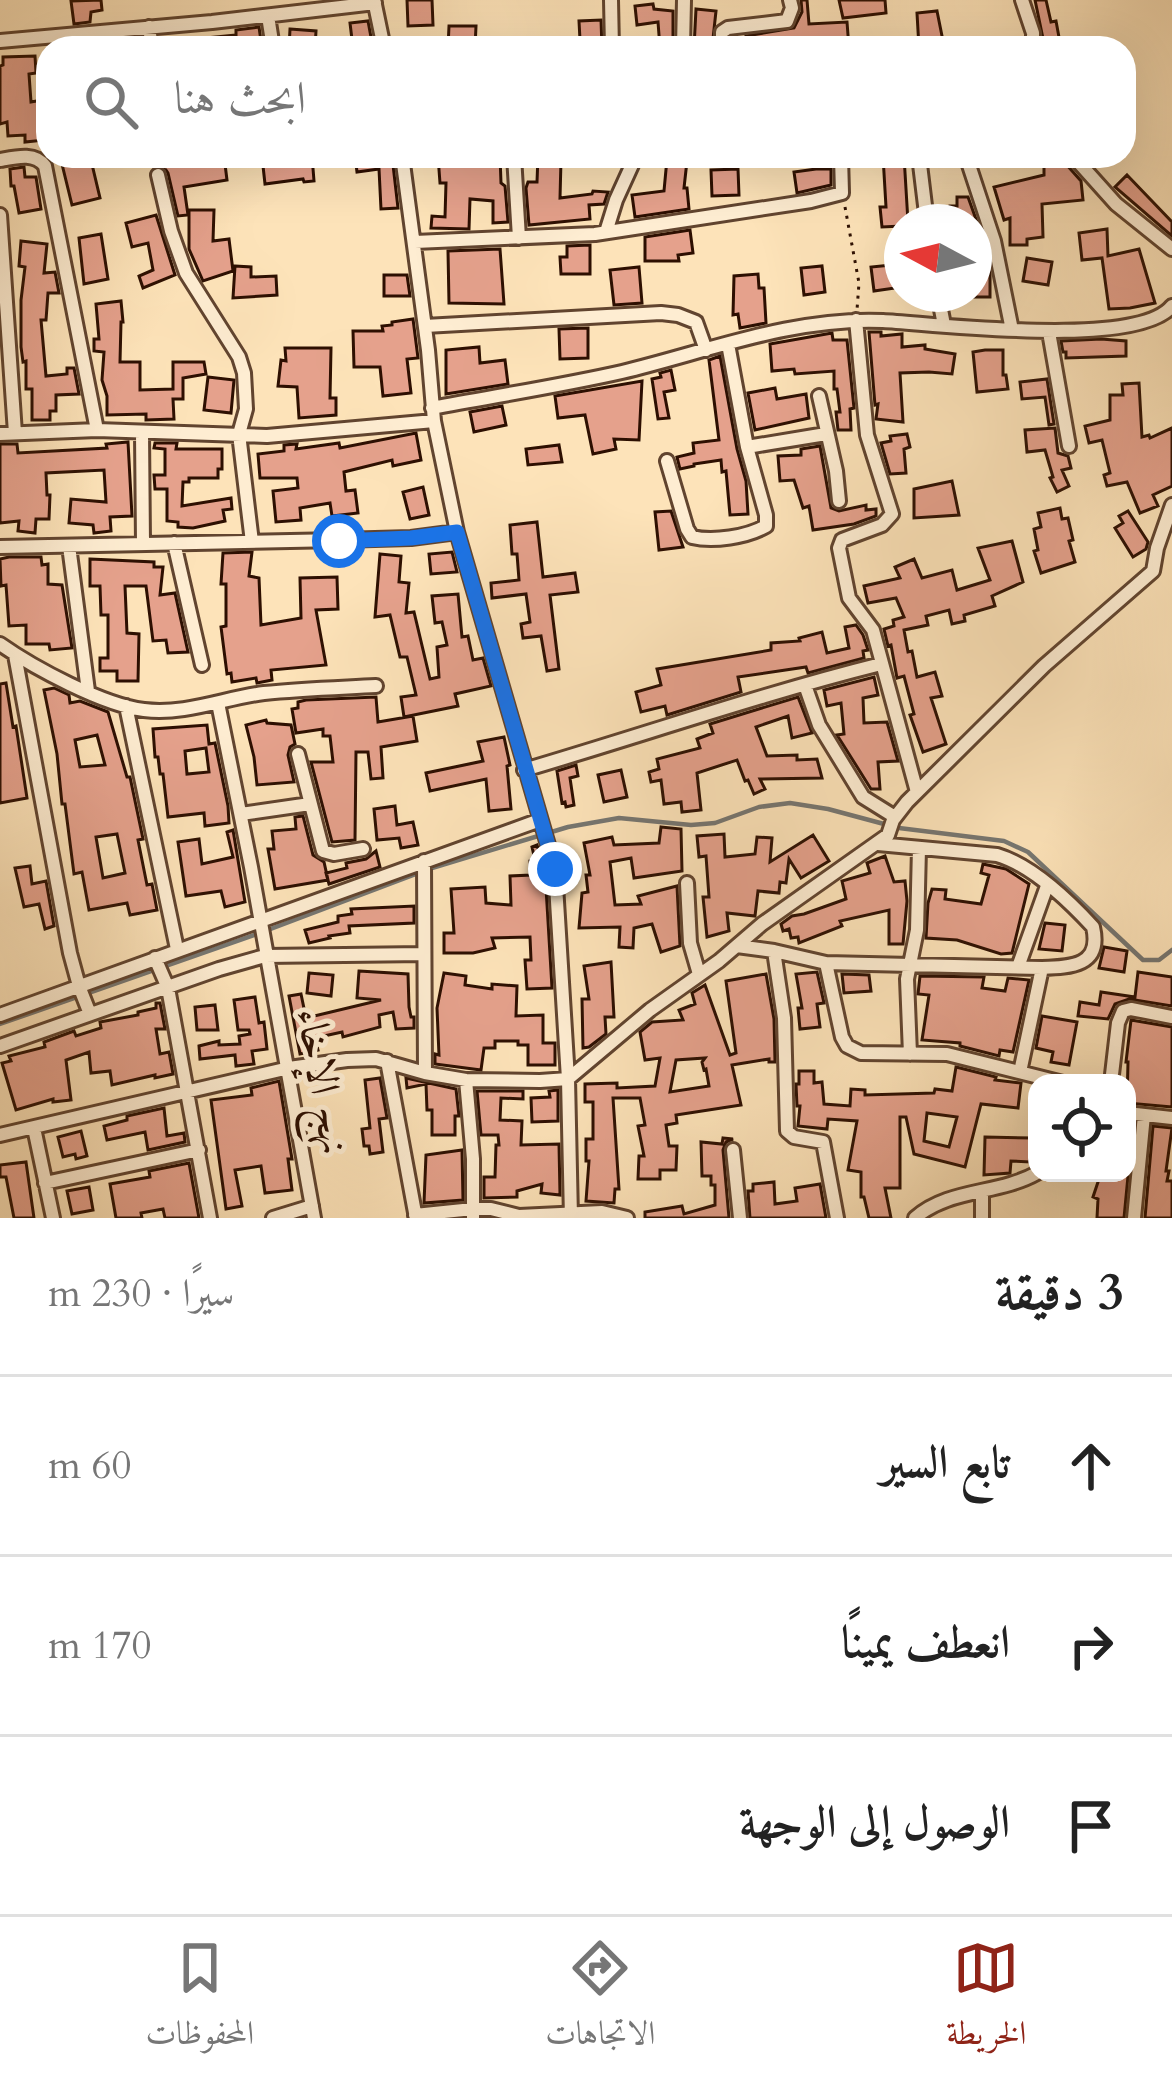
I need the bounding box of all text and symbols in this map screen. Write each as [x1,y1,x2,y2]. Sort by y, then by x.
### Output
search box [36,36,1136,168]
text: ابحث هنا [174,68,306,129]
icon: search [78,69,144,135]
north arrow [884,204,992,312]
route start [312,514,366,568]
route end [528,842,582,896]
street label: نهج الإخاء [274,1003,364,1160]
map controls [1028,1074,1136,1182]
button: locate [1028,1074,1136,1182]
text: 3 دقيقة [995,1258,1124,1328]
text: سيرًا · 230 m [48,1267,234,1320]
text: تابع السير [880,1432,1010,1493]
icon: ahead [1058,1433,1124,1499]
text: 60 m [48,1439,131,1492]
text: انعطف يمينًا [841,1612,1010,1673]
icon: right [1058,1613,1124,1679]
text: 170 m [48,1619,151,1672]
text: الوصول إلى الوجهة [739,1792,1010,1853]
icon: arrive [1058,1793,1124,1859]
tab: المحفوظات [145,1935,254,2065]
tab: الاتجاهات [545,1935,655,2065]
tab: الخريطة [946,1935,1027,2065]

